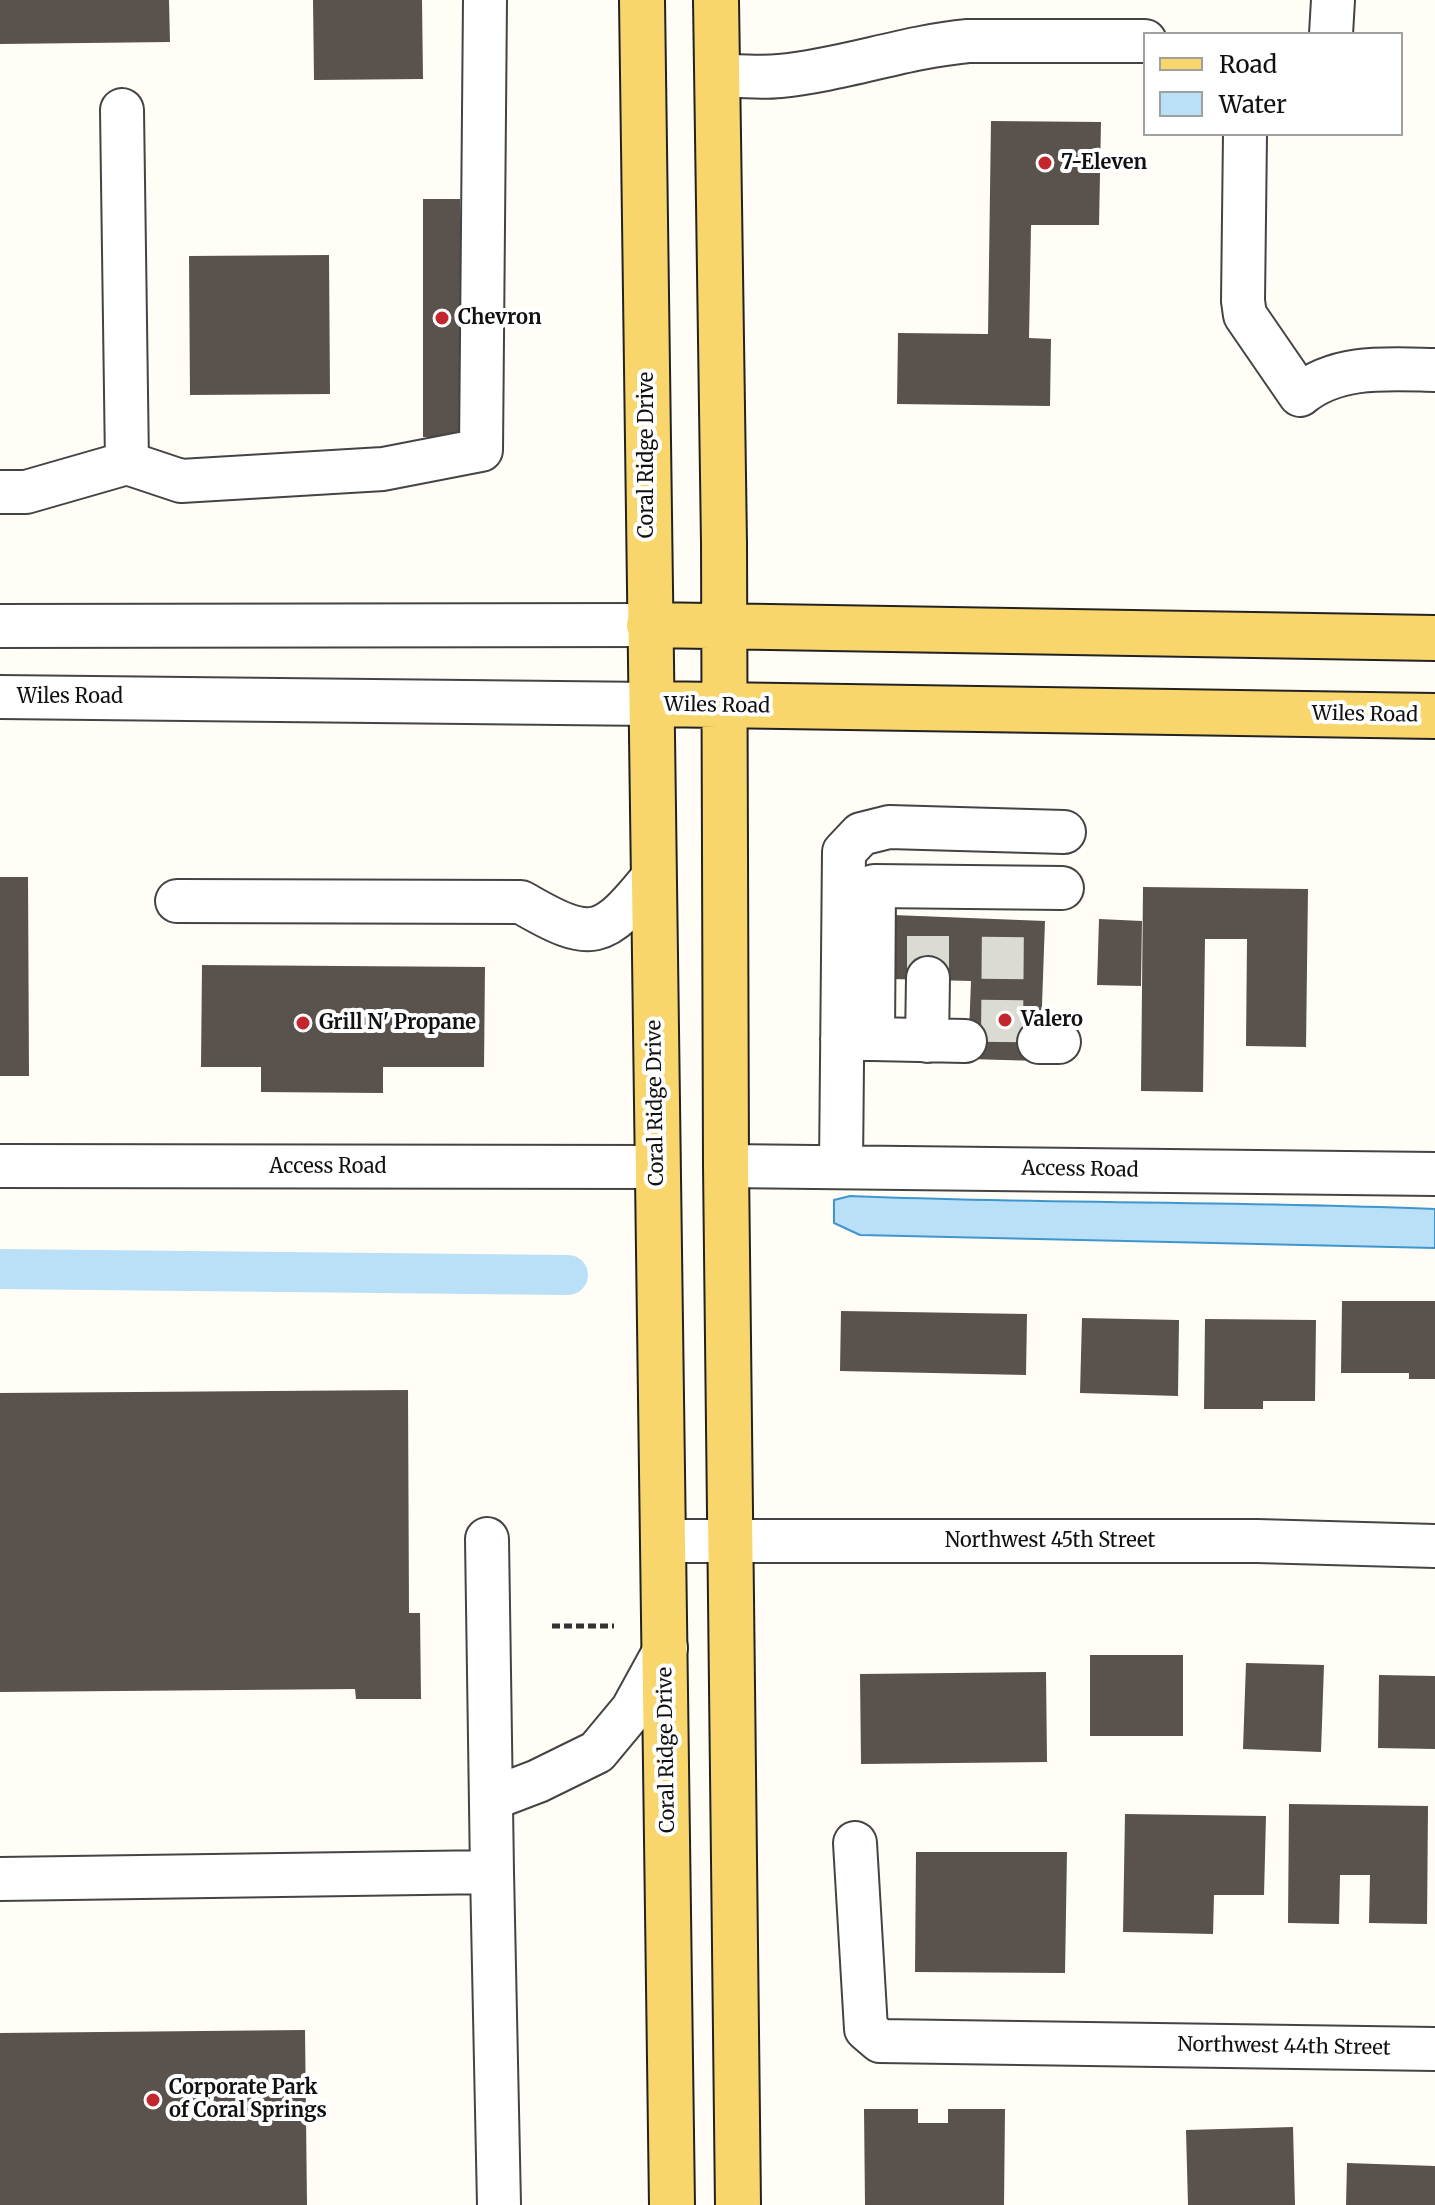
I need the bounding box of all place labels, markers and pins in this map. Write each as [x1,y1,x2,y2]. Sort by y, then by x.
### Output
place label: 7-Eleven [1061,151,1147,175]
marker: 7-Eleven [1036,154,1054,172]
place label: Chevron [458,306,542,330]
marker: Chevron [433,309,451,327]
place label: Valero [1021,1008,1083,1032]
place label: Grill N' Propane [319,1011,476,1035]
marker: Valero [996,1011,1014,1029]
marker: Grill N' Propane [294,1014,312,1032]
place label: Corporate Park of Coral Springs [169,2076,327,2123]
marker: Corporate Park of Coral Springs [144,2091,162,2109]

